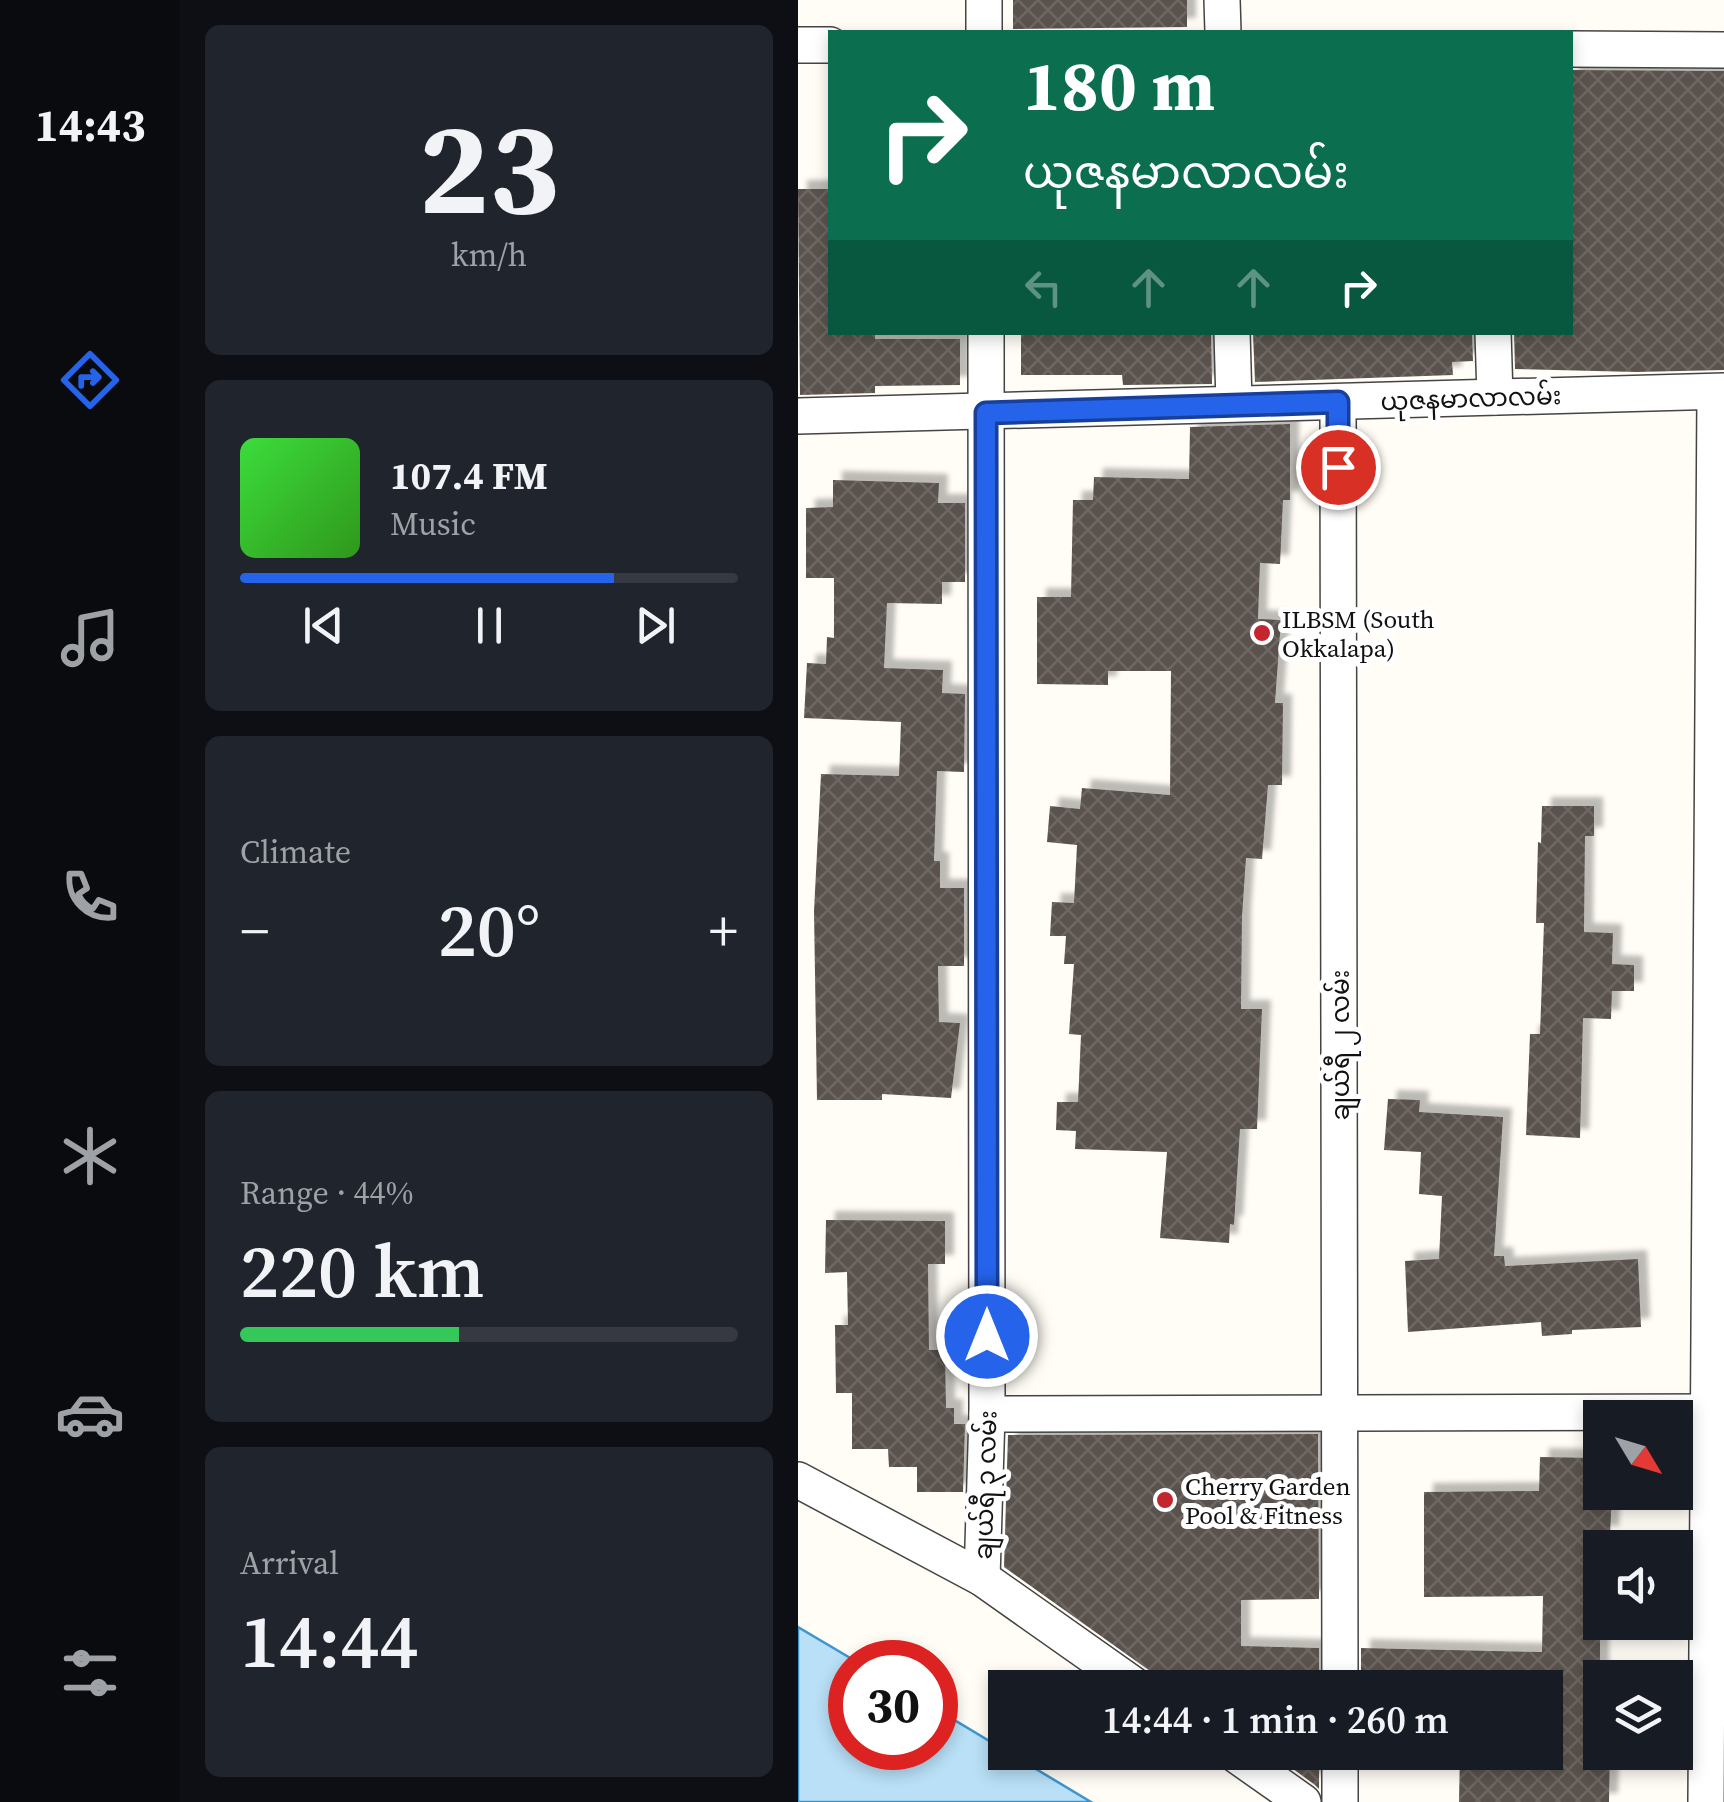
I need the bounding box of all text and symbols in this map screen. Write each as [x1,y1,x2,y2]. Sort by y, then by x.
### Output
text: 180 m [1023,37,1215,133]
icon: right [858,70,988,200]
text: 23 [419,78,559,257]
text: 14:43 [34,94,146,156]
text: ယုဇနမာလာလမ်း [1023,141,1349,203]
text: km/h [451,233,527,277]
icon: left [1016,260,1071,315]
icon: ahead [1121,260,1176,315]
icon: ahead [1226,260,1281,315]
icon: right [1331,260,1386,315]
icon: directions [55,345,125,415]
street label: ယုဇနမာလာလမ်း [1380,378,1562,422]
pin [1296,425,1381,510]
icon: arrive [1311,440,1366,495]
text: 107.4 FM [390,450,548,502]
text: Music [390,502,476,546]
icon: previous [296,598,351,653]
icon: pause [462,598,517,653]
icon: next [628,598,683,653]
place label: ILBSM (South Okkalapa) [1282,602,1435,665]
icon: music [55,603,125,673]
marker: ILBSM (South Okkalapa) [1251,622,1273,644]
text: Climate [240,830,351,874]
icon: phone [55,862,125,932]
text: 20° [438,878,540,981]
text: − [240,893,269,968]
text: + [709,893,738,968]
street label: ချယ်ရီ ၂ လမ်း [1323,970,1361,1120]
icon: climate [55,1121,125,1191]
text: Range · 44% [240,1171,414,1215]
text: 220 km [240,1219,484,1322]
position arrow [935,1284,1039,1388]
icon: car [55,1379,125,1449]
north arrow [1583,1400,1693,1510]
map controls [1583,1400,1693,1770]
street label: ချယ်ရီ ၃ လမ်း [965,1410,1009,1560]
place label: Cherry Garden Pool & Fitness [1185,1469,1351,1532]
marker: Cherry Garden Pool & Fitness [1154,1489,1176,1511]
button: sound [1583,1530,1693,1640]
text: Arrival [240,1541,339,1585]
text: 14:44 [240,1589,419,1692]
icon: filters [55,1638,125,1708]
speed limit sign: 30 [828,1640,958,1770]
button: layers [1583,1660,1693,1770]
text: 14:44 · 1 min · 260 m [1102,1694,1449,1746]

